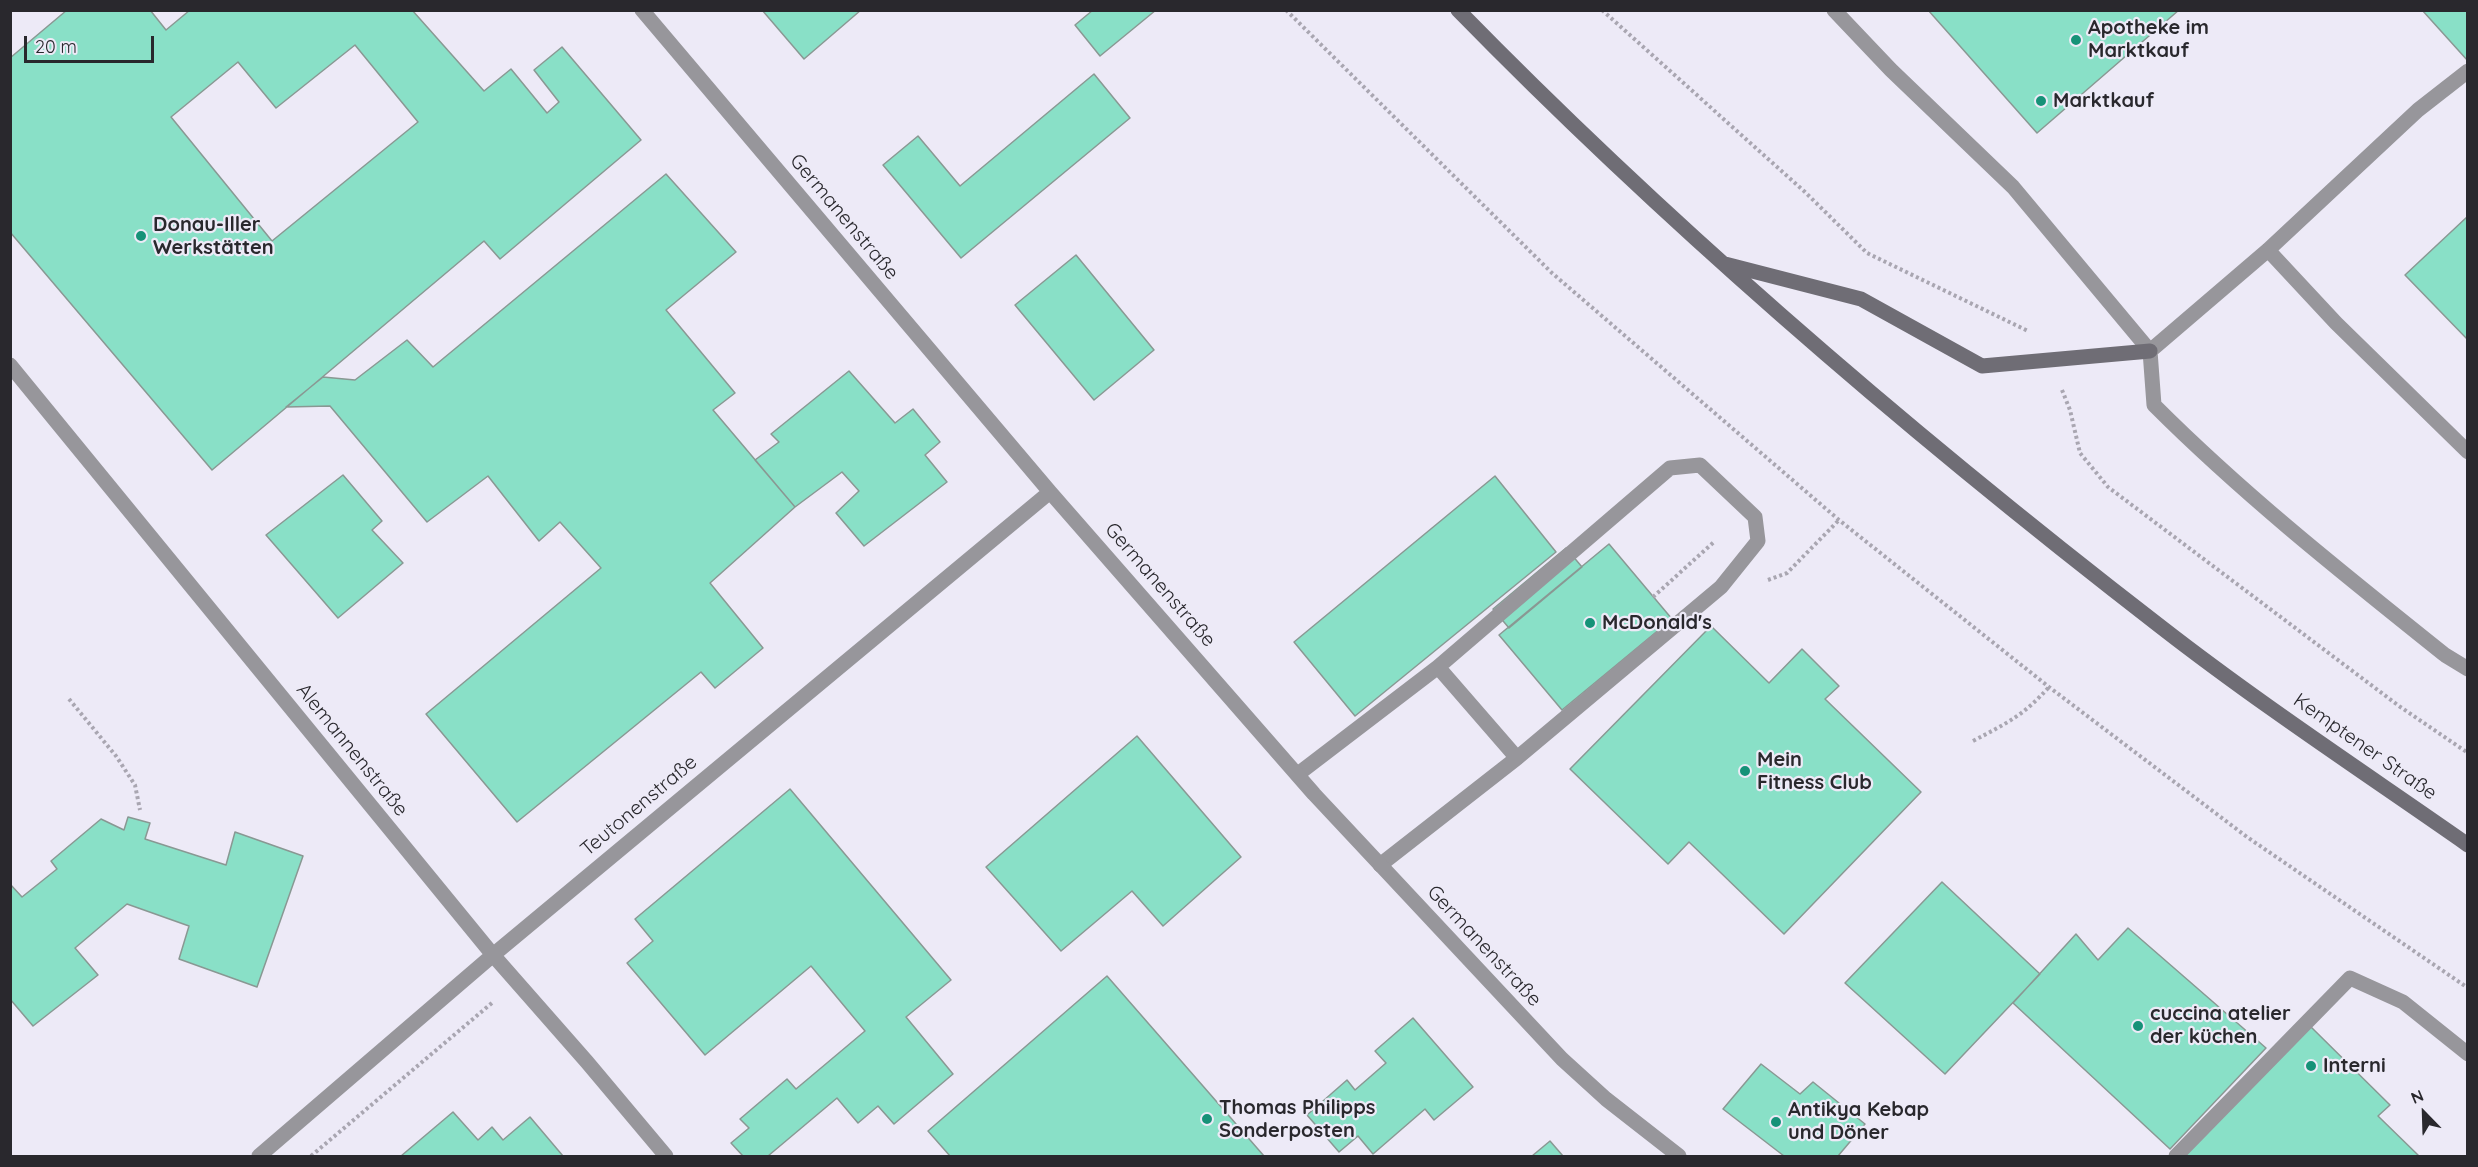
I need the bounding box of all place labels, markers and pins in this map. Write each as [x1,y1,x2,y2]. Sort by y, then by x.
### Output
place label: Apotheke im Marktkauf [2088,16,2209,63]
marker: Apotheke im Marktkauf [2069,33,2083,47]
place label: Marktkauf [2053,89,2154,113]
marker: Marktkauf [2034,94,2048,108]
place label: Donau-Iller Werkstätten [153,213,274,260]
marker: Donau-Iller Werkstätten [134,229,148,243]
place label: McDonald's [1602,611,1712,635]
marker: McDonald's [1583,616,1597,630]
place label: Mein Fitness Club [1757,748,1872,795]
marker: Mein Fitness Club [1738,764,1752,778]
place label: cuccina atelier der küchen [2150,1002,2291,1049]
marker: cuccina atelier der küchen [2131,1019,2145,1033]
place label: Interni [2323,1054,2386,1078]
marker: Interni [2304,1059,2318,1073]
place label: Thomas Philipps Sonderposten [1219,1096,1375,1143]
place label: Antikya Kebap und Döner [1788,1098,1929,1145]
marker: Thomas Philipps Sonderposten [1200,1112,1214,1126]
marker: Antikya Kebap und Döner [1769,1115,1783,1129]

